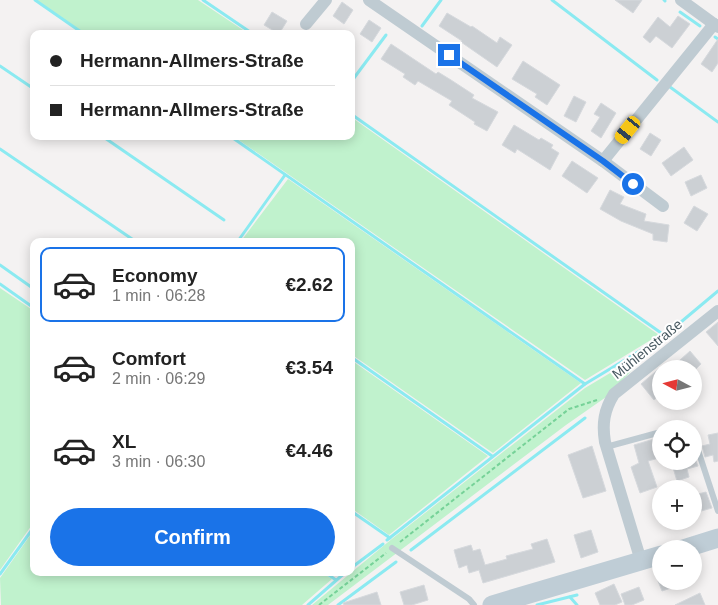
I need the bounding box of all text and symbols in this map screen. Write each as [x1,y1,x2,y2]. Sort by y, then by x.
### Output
route end [438,44,460,66]
text: Hermann-Allmers-Straße [80,50,304,71]
text: Hermann-Allmers-Straße [80,99,304,120]
car [612,114,643,146]
route start [622,173,644,195]
icon: car [52,262,97,307]
text: Economy [112,265,198,286]
text: €2.62 [285,274,333,295]
text: 1 min · 06:28 [112,287,205,304]
street label: Mühlenstraße [609,316,685,382]
icon: car [52,345,97,390]
text: Comfort [112,348,186,369]
text: €3.54 [285,357,333,378]
north arrow [652,360,702,410]
map controls [652,360,702,590]
text: 2 min · 06:29 [112,370,205,387]
button: locate [652,420,702,470]
icon: car [52,428,97,473]
text: XL [112,431,136,452]
text: €4.46 [285,440,333,461]
text: 3 min · 06:30 [112,453,205,470]
button: + [652,480,702,530]
button: Confirm [50,508,335,566]
button: − [652,540,702,590]

